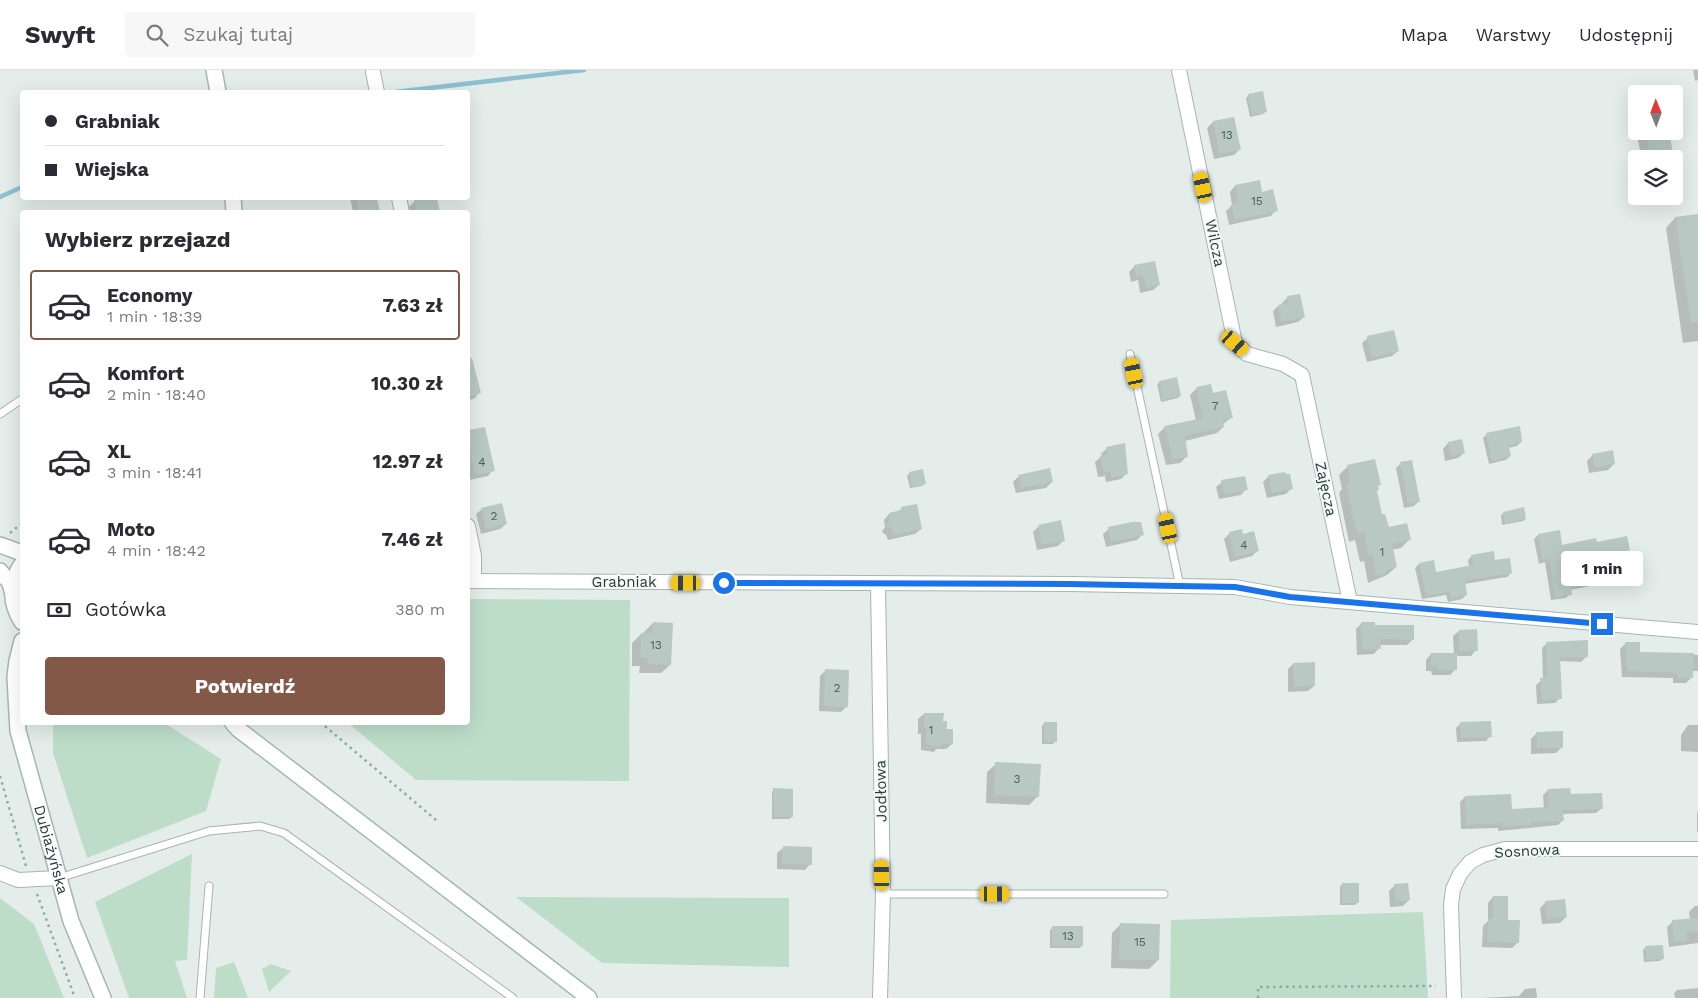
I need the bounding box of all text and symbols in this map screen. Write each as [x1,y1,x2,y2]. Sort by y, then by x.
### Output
search box [125,12,475,57]
text: Swyft [25,21,95,49]
icon: search [143,21,171,49]
text: Szukaj tutaj [183,23,293,46]
text: Mapa [1401,24,1448,45]
text: Warstwy [1476,24,1551,45]
text: Udostępnij [1579,24,1673,45]
north arrow [1628,85,1682,140]
map controls [1628,85,1683,205]
text: Grabniak [75,110,160,133]
house number: 13 [1221,128,1233,142]
button: layers [1628,150,1683,205]
text: Wiejska [75,158,149,181]
car [1192,171,1213,203]
house number: 15 [1251,194,1263,208]
street label: Wilcza [1201,218,1229,269]
text: Wybierz przejazd [45,227,230,252]
icon: car [47,283,92,328]
text: Economy [107,284,192,307]
text: 7.63 zł [383,294,443,317]
text: 1 min · 18:39 [107,307,202,326]
car [1218,327,1251,359]
car [1123,357,1144,389]
icon: car [47,361,92,406]
text: Komfort [107,362,184,385]
text: 10.30 zł [371,372,443,395]
text: 2 min · 18:40 [107,385,206,404]
house number: 7 [1212,399,1219,413]
icon: car [47,439,92,484]
text: XL [107,440,131,463]
text: 12.97 zł [373,450,443,473]
house number: 4 [478,455,486,469]
street label: Zajęcza [1311,460,1341,518]
text: 3 min · 18:41 [107,463,202,482]
house number: 2 [491,509,498,523]
car [1157,512,1178,544]
icon: car [47,517,92,562]
text: Moto [107,518,155,541]
text: 7.46 zł [381,528,443,551]
house number: 4 [1240,538,1248,552]
text: 4 min · 18:42 [107,541,206,560]
house number: 1 [1380,545,1384,559]
callout: 1 min [1561,552,1643,586]
text: 1 min [1581,559,1623,578]
route start [713,572,735,594]
street label: Grabniak [592,573,657,591]
car [671,576,701,591]
icon: cash [45,596,73,624]
text: Gotówka [85,598,166,621]
text: 380 m [395,600,445,619]
route end [1591,613,1613,635]
house number: 13 [650,638,662,652]
button: Potwierdź [45,657,445,715]
house number: 2 [834,681,841,695]
house number: 1 [929,723,933,737]
street label: Jodłowa [871,759,891,822]
house number: 3 [1014,772,1021,786]
street label: Dubiażyńska [30,803,72,897]
street label: Sosnowa [1494,840,1561,862]
car [874,860,889,890]
car [980,887,1010,902]
house number: 13 [1062,929,1074,943]
house number: 15 [1134,935,1146,949]

